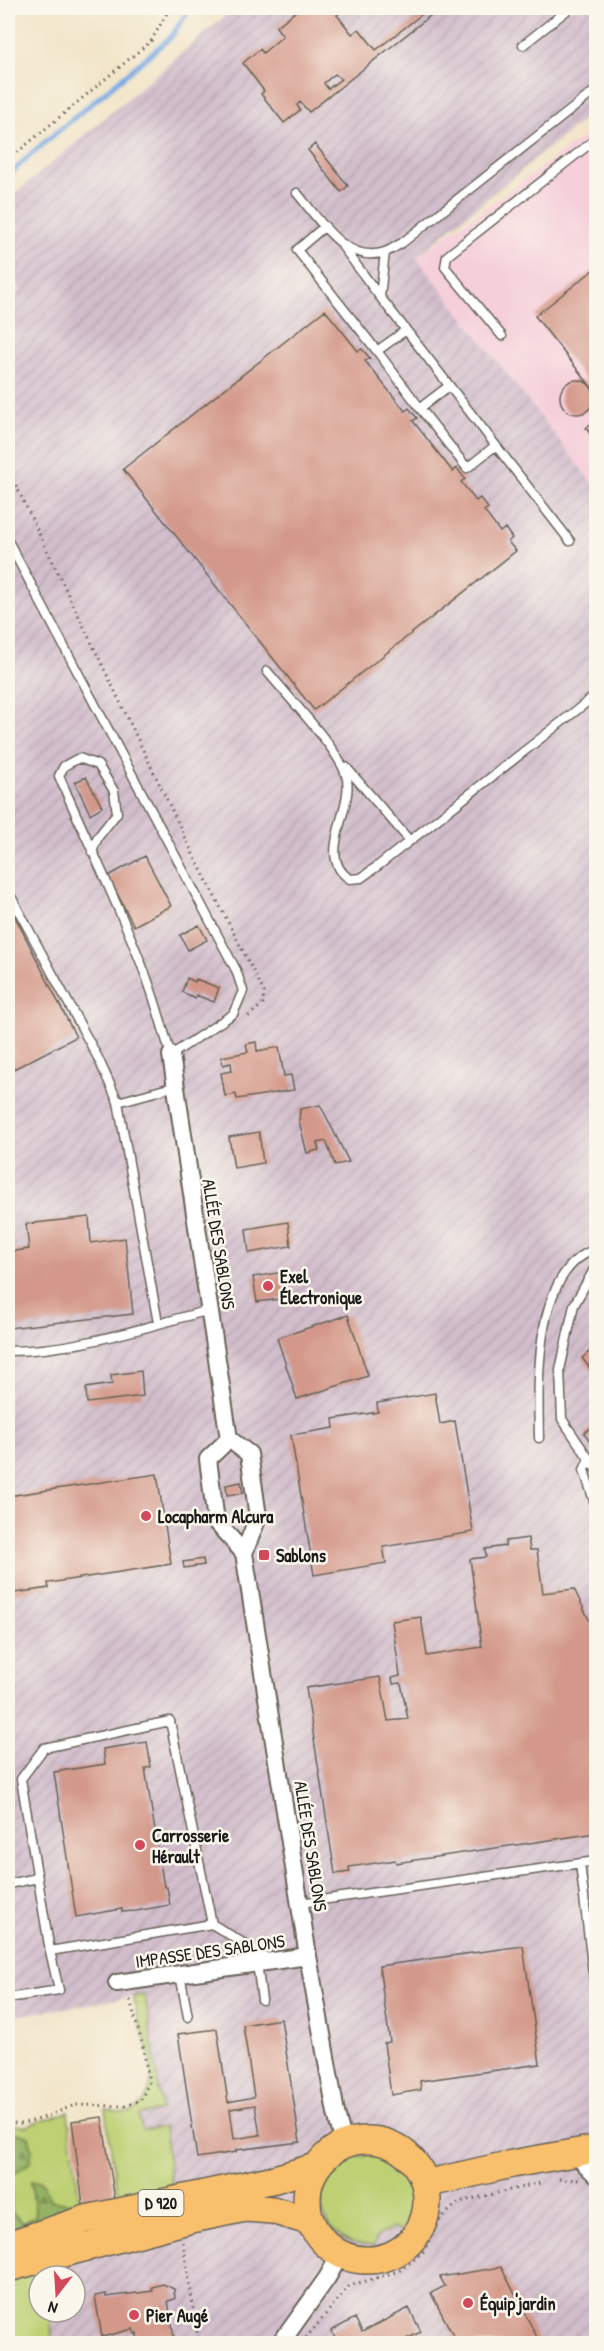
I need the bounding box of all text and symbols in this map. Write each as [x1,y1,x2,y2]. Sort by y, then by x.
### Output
street label: ALLÉE DES SABLONS [196,1177,242,1311]
place label: Exel Électronique [280,1264,363,1311]
marker: Exel Électronique [261,1279,275,1293]
place label: Locapharm Alcura [158,1504,274,1530]
marker: Locapharm Alcura [139,1509,153,1523]
place label: Sablons [276,1543,326,1568]
marker: Sablons [257,1548,271,1562]
street label: ALLÉE DES SABLONS [288,1779,334,1913]
place label: Carrosserie Hérault [152,1823,230,1869]
marker: Carrosserie Hérault [133,1838,147,1852]
street label: IMPASSE DES SABLONS [134,1928,286,1974]
road number: D 920 [138,2190,184,2216]
north arrow [27,2264,87,2324]
place label: Équip'jardin [480,2291,556,2317]
text: N [45,2296,60,2320]
marker: Équip'jardin [461,2296,475,2310]
place label: Pier Augé [146,2303,209,2329]
marker: Pier Augé [127,2308,141,2322]

